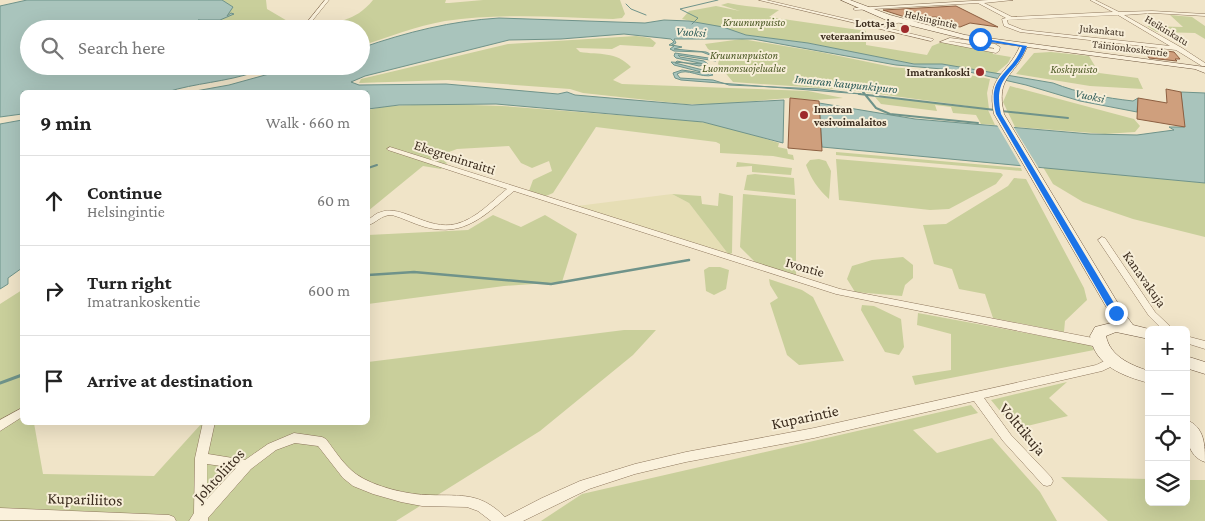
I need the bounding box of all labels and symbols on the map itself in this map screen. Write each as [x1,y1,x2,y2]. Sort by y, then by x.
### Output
street label: Helsingintie [903,7,959,32]
street label: Heikinkatu [1143,12,1191,48]
park label: Kruununpuisto [723,16,786,29]
place label: Lotta- ja veteraanimuseo [819,17,896,42]
street label: Jukankatu [1078,22,1125,39]
marker: Lotta- ja veteraanimuseo [899,23,911,35]
water label: Vuoksi [676,24,707,40]
route start [969,28,992,51]
street label: Tainionkoskentie [1092,37,1169,59]
park label: Kruununpuiston Luonnonsuojelualue [702,49,786,75]
park label: Koskipuisto [1050,63,1098,76]
place label: Imatrankoski [907,66,971,78]
marker: Imatrankoski [974,66,986,78]
water label: Imatran kaupunkipuro [794,72,898,96]
water label: Vuoksi [1074,86,1107,106]
place label: Imatran vesivoimalaitos [813,103,887,128]
marker: Imatran vesivoimalaitos [798,109,810,121]
street label: Ekegreninraitti [412,136,498,178]
street label: Kanavakuja [1119,248,1171,311]
street label: Ivontie [784,254,826,280]
route end [1105,302,1128,325]
street label: Volttikuja [996,399,1050,460]
street label: Kuparintie [770,402,840,433]
street label: Johtoliitos [189,445,249,507]
street label: Kupariliitos [47,489,123,510]

